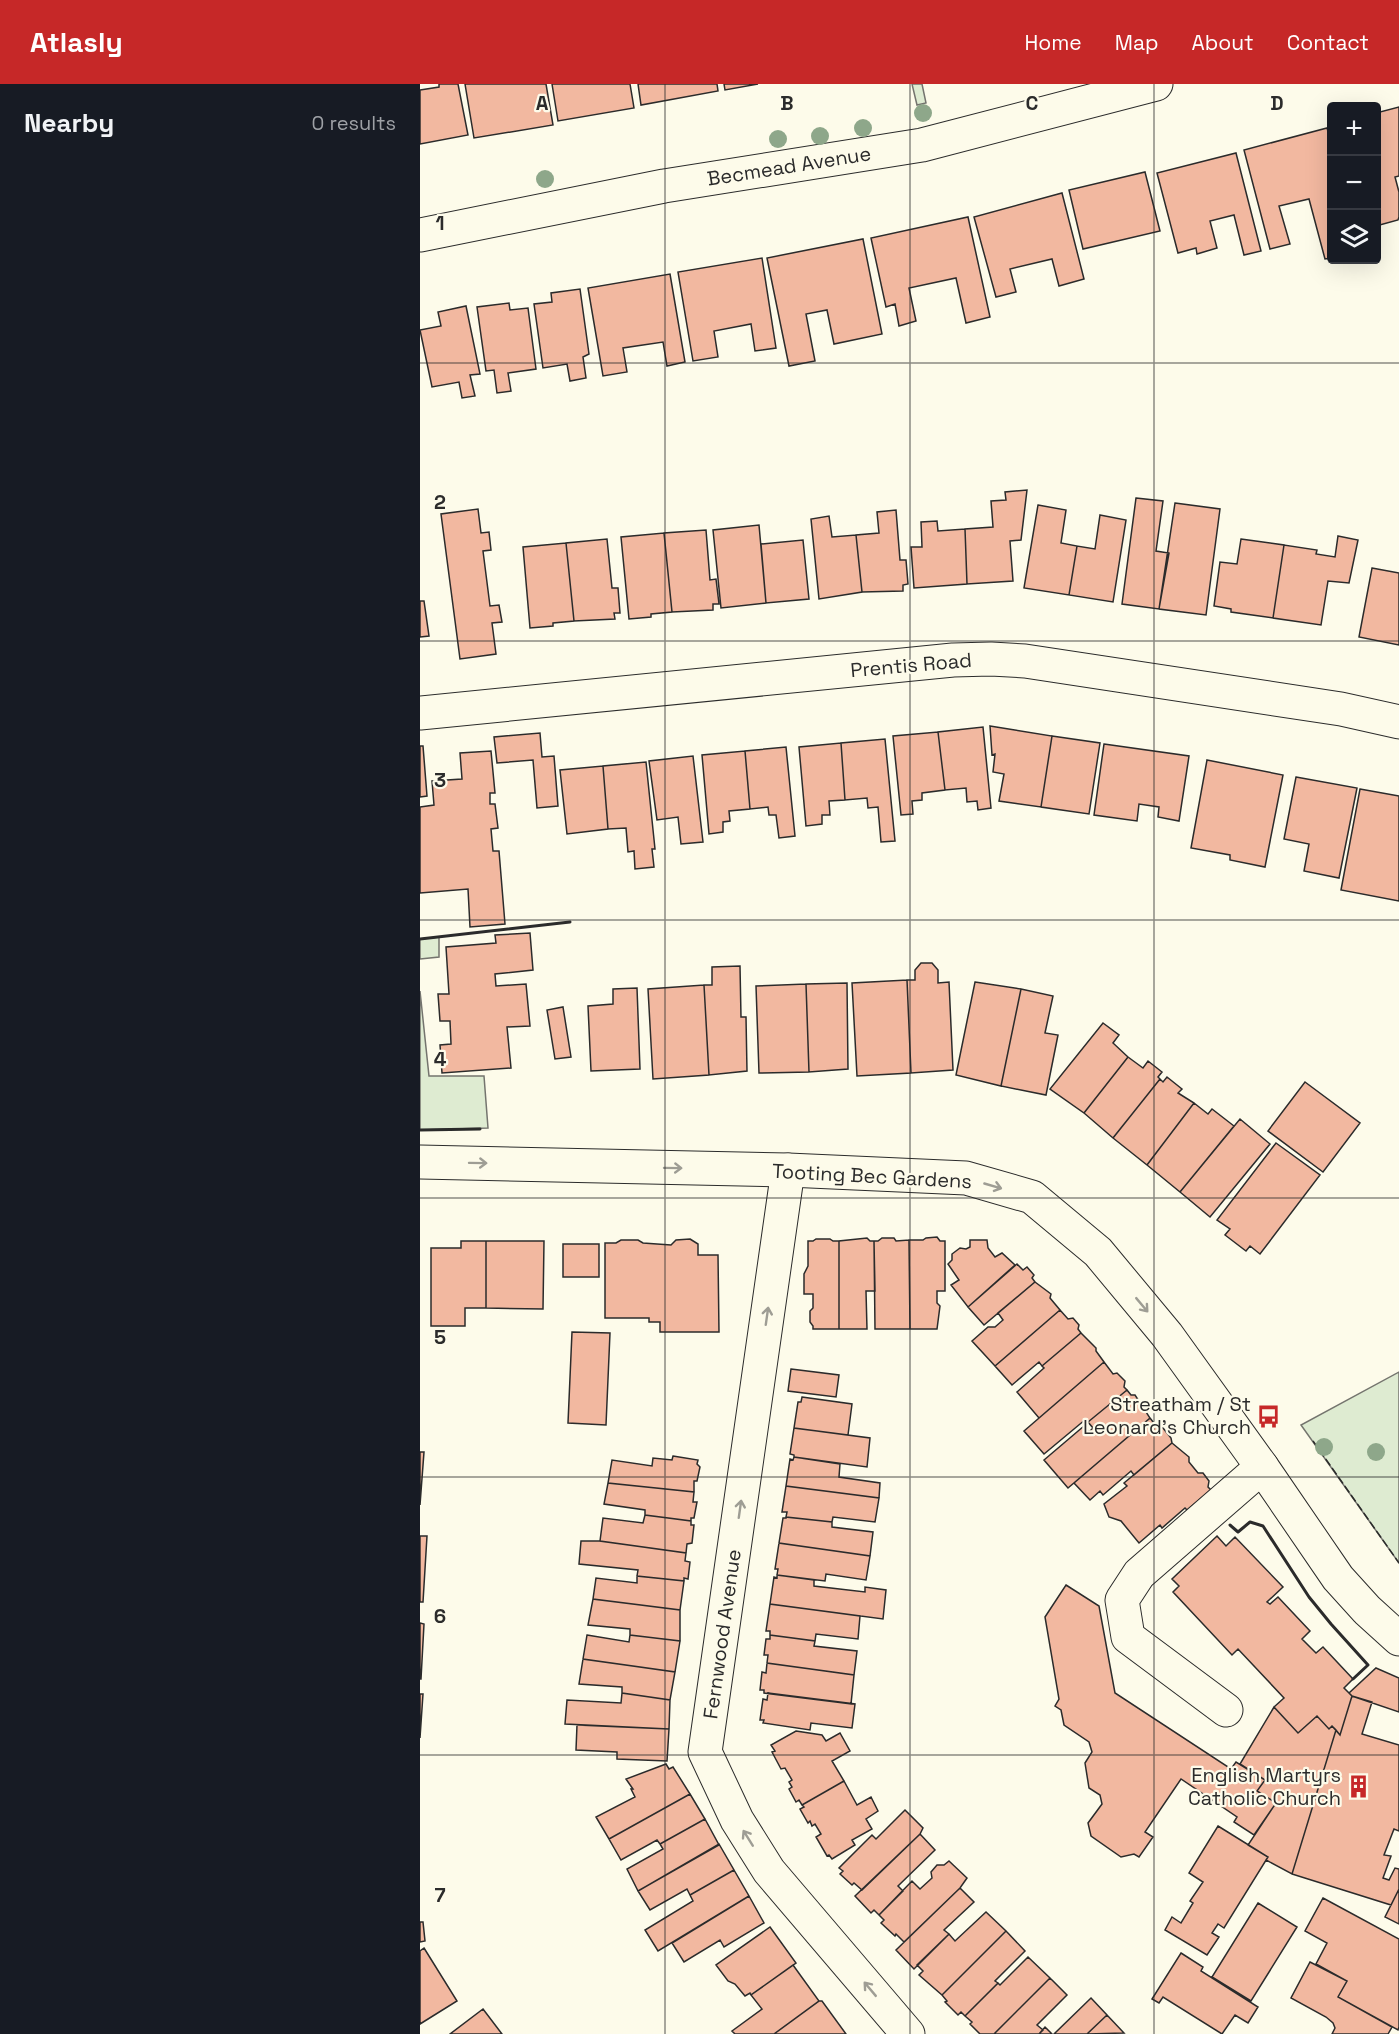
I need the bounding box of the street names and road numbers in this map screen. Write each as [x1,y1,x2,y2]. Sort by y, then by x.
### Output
street label: Becmead Avenue [705,140,873,192]
street label: Prentis Road [849,647,973,683]
street label: Tooting Bec Gardens [771,1158,973,1194]
street label: Fernwood Avenue [697,1547,747,1721]

